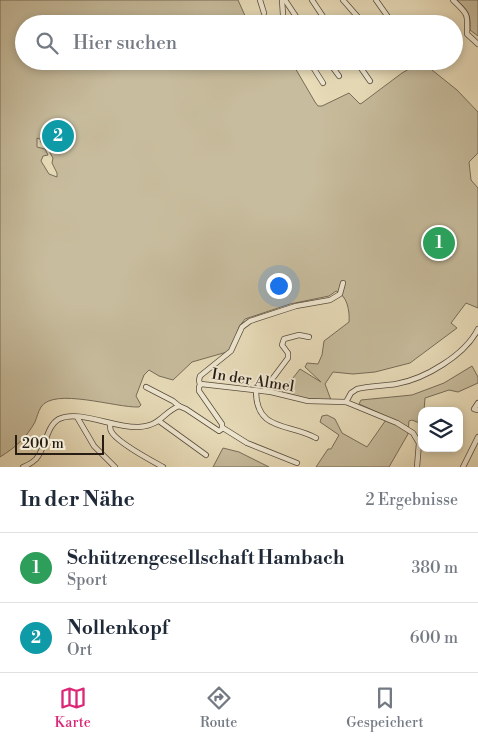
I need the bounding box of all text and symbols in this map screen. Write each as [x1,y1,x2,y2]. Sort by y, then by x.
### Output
search box [15,15,463,70]
icon: search [33,29,61,57]
text: Hier suchen [73,31,177,55]
pin: 2 [42,117,74,155]
pin: 1 [423,224,455,262]
your location [266,273,292,299]
street label: In der Almel [210,365,296,396]
map controls [418,407,463,452]
button: layers [418,407,463,452]
scale bar [15,432,104,455]
text: 200 m [22,435,64,453]
text: In der Nähe [20,487,135,513]
text: 2 Ergebnisse [366,490,458,510]
text: Schützengesellschaft Hambach [67,546,344,570]
text: 1 [32,558,40,578]
text: 380 m [411,558,458,578]
text: Sport [67,570,107,590]
text: Nollenkopf [67,616,168,640]
text: 2 [31,628,41,648]
text: 600 m [410,628,458,648]
text: Ort [67,640,93,660]
tab: Karte [55,684,91,732]
tab: Route [200,684,237,732]
tab: Gespeichert [346,684,423,732]

